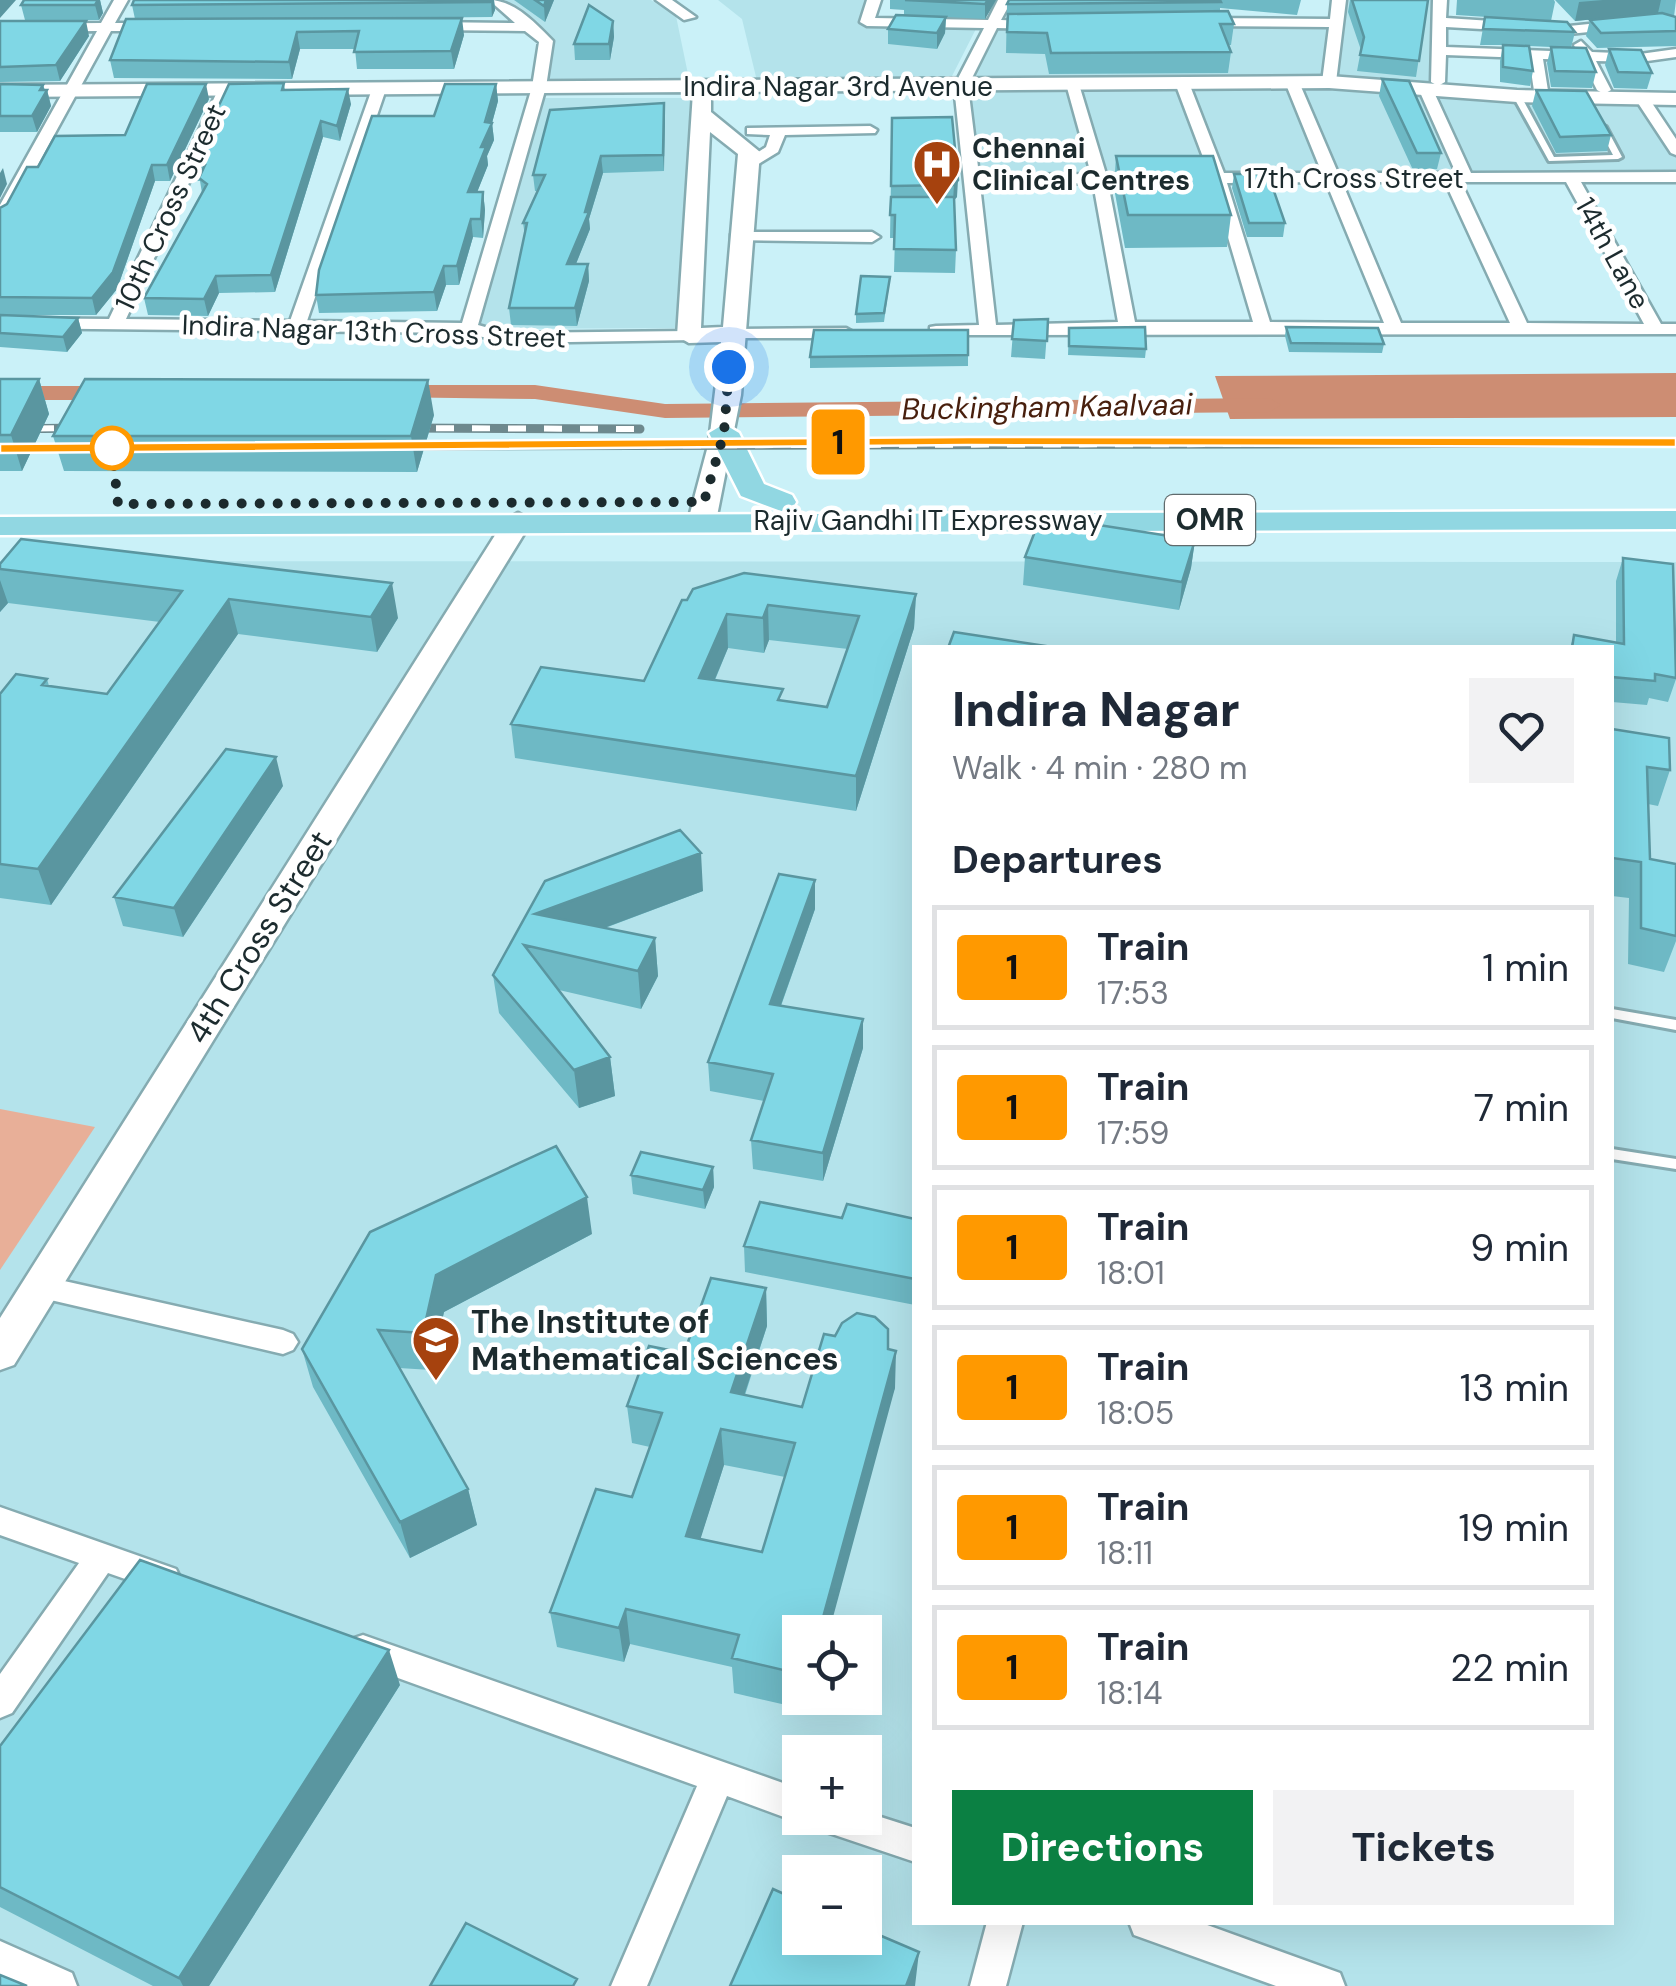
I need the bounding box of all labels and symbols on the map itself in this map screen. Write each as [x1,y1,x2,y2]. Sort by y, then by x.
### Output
street label: Indira Nagar 3rd Avenue [683,68,993,105]
street label: 10th Cross Street [106,98,235,316]
place label: Chennai Clinical Centres [972,130,1190,199]
hospital icon: Chennai Clinical Centres [911,138,963,206]
street label: 17th Cross Street [1244,160,1464,197]
street label: 14th Lane [1567,191,1658,316]
street label: Indira Nagar 13th Cross Street [181,306,567,357]
your location [704,342,754,392]
water label: Buckingham Kaalvaai [901,384,1194,429]
line badge: 1 [806,410,870,474]
unlabelled marker [91,427,133,469]
road number: OMR [1165,495,1255,545]
street label: Rajiv Gandhi IT Expressway [753,502,1103,539]
street label: 4th Cross Street [177,823,341,1051]
place label: The Institute of Mathematical Sciences [471,1301,839,1380]
school or university icon: The Institute of Mathematical Sciences [410,1314,462,1382]

